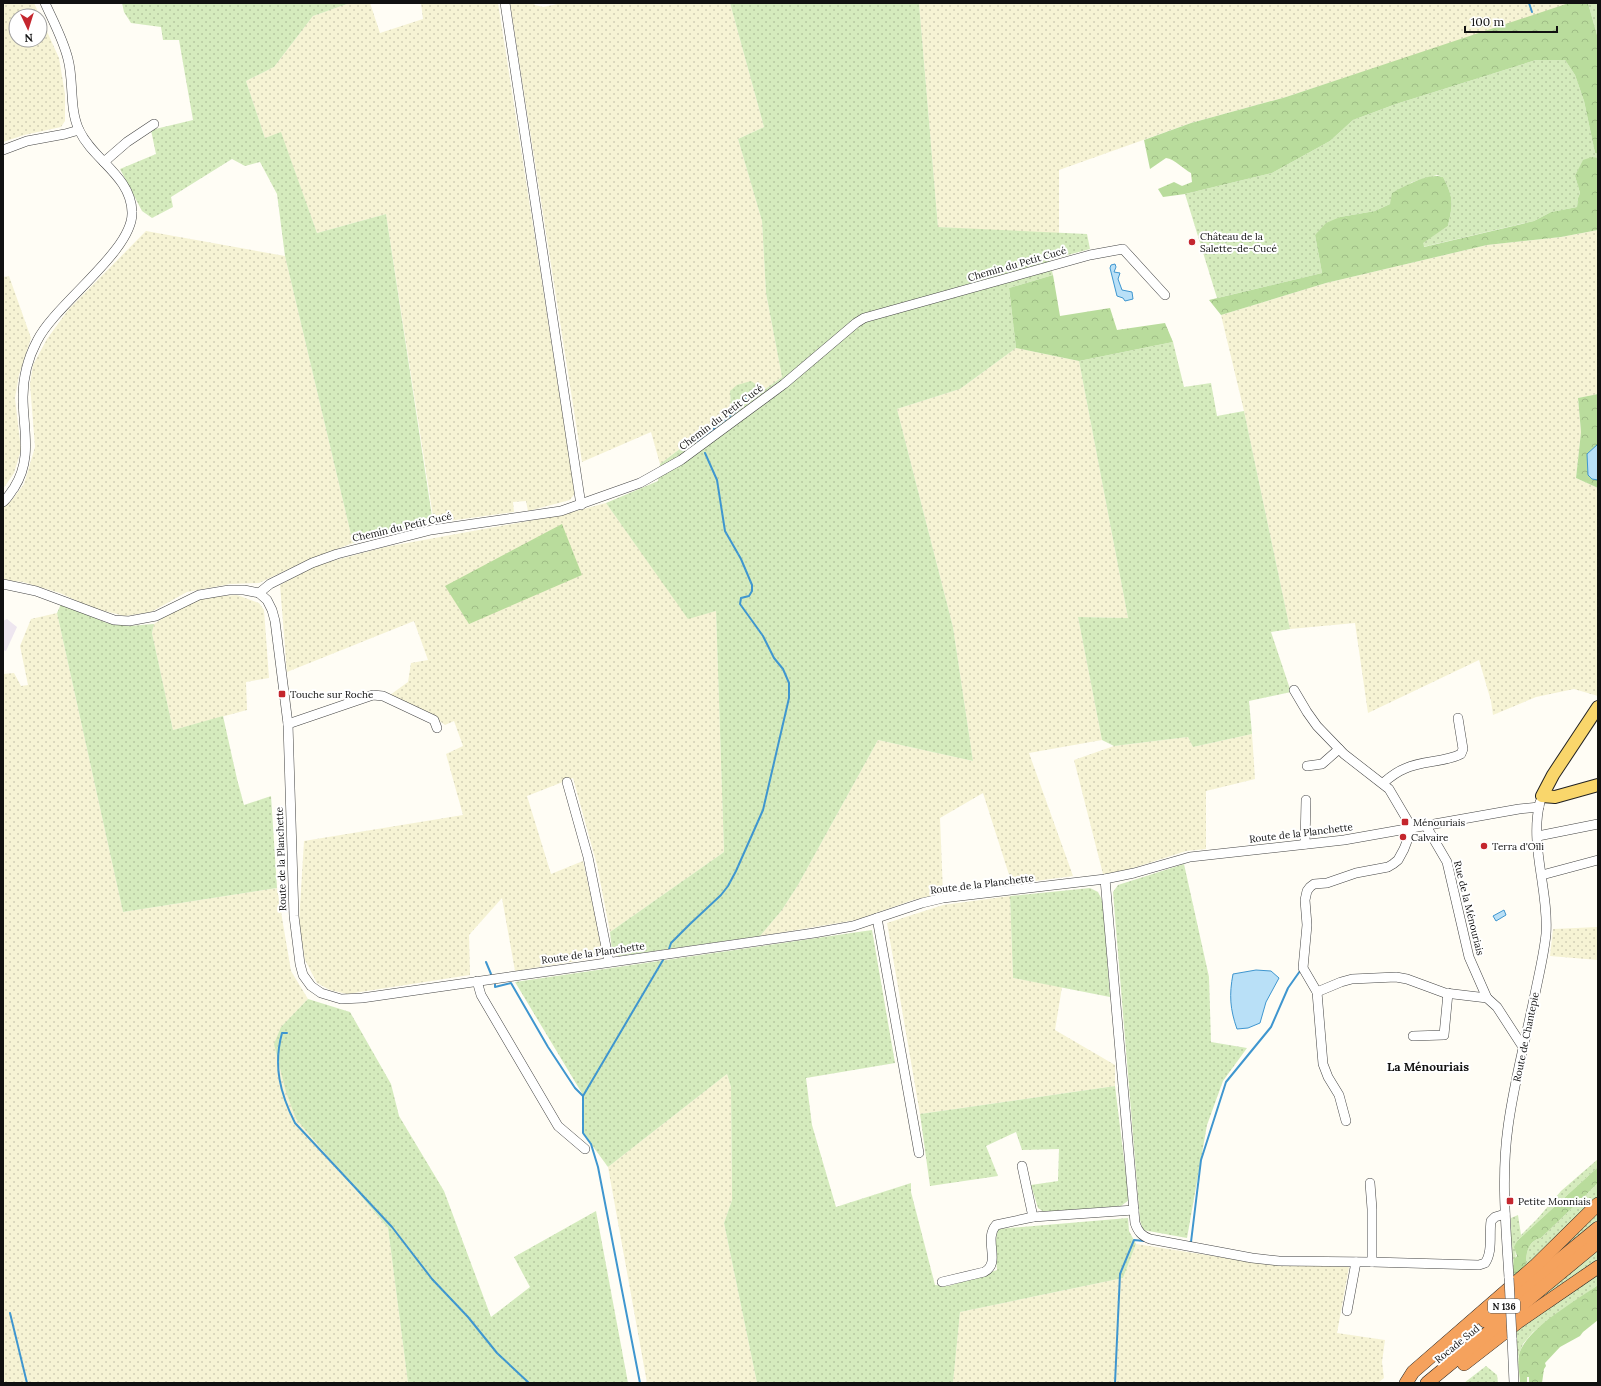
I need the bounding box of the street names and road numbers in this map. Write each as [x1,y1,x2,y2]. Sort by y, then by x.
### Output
street label: Chemin du Petit Cucé [966,244,1068,284]
street label: Chemin du Petit Cucé [676,381,766,453]
street label: Chemin du Petit Cucé [351,509,454,545]
street label: Route de la Planchette [273,806,289,911]
street label: Route de la Planchette [1248,820,1354,846]
street label: Rue de la Ménouriais [1451,859,1487,957]
street label: Route de la Planchette [929,871,1035,897]
street label: Route de la Planchette [540,939,646,967]
street label: Route de Chantepie [1510,990,1542,1083]
road number: N 136 [1488,1299,1520,1313]
street label: Rocade Sud [1432,1322,1482,1366]

